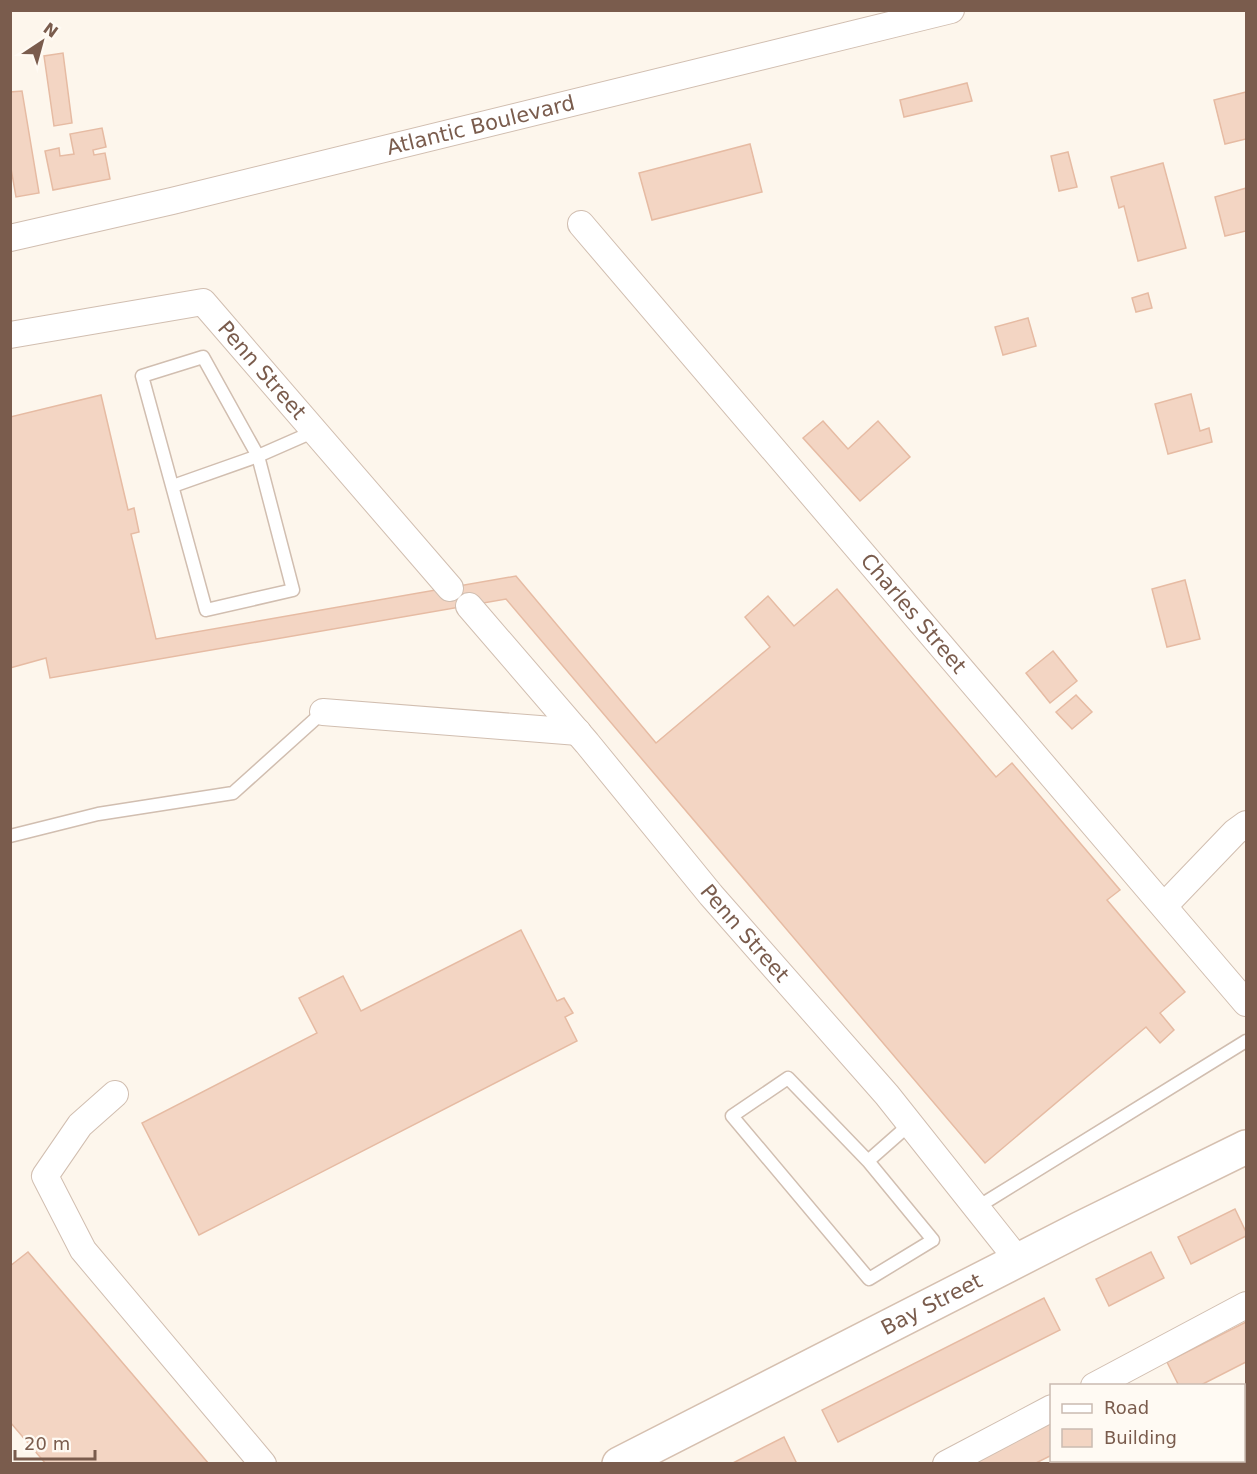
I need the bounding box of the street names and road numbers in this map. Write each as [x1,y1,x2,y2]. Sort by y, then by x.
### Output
street label: Atlantic Boulevard [384,91,577,160]
street label: Penn Street [213,316,311,424]
street label: Charles Street [856,549,971,678]
street label: Penn Street [695,880,794,987]
street label: Bay Street [877,1269,986,1340]

